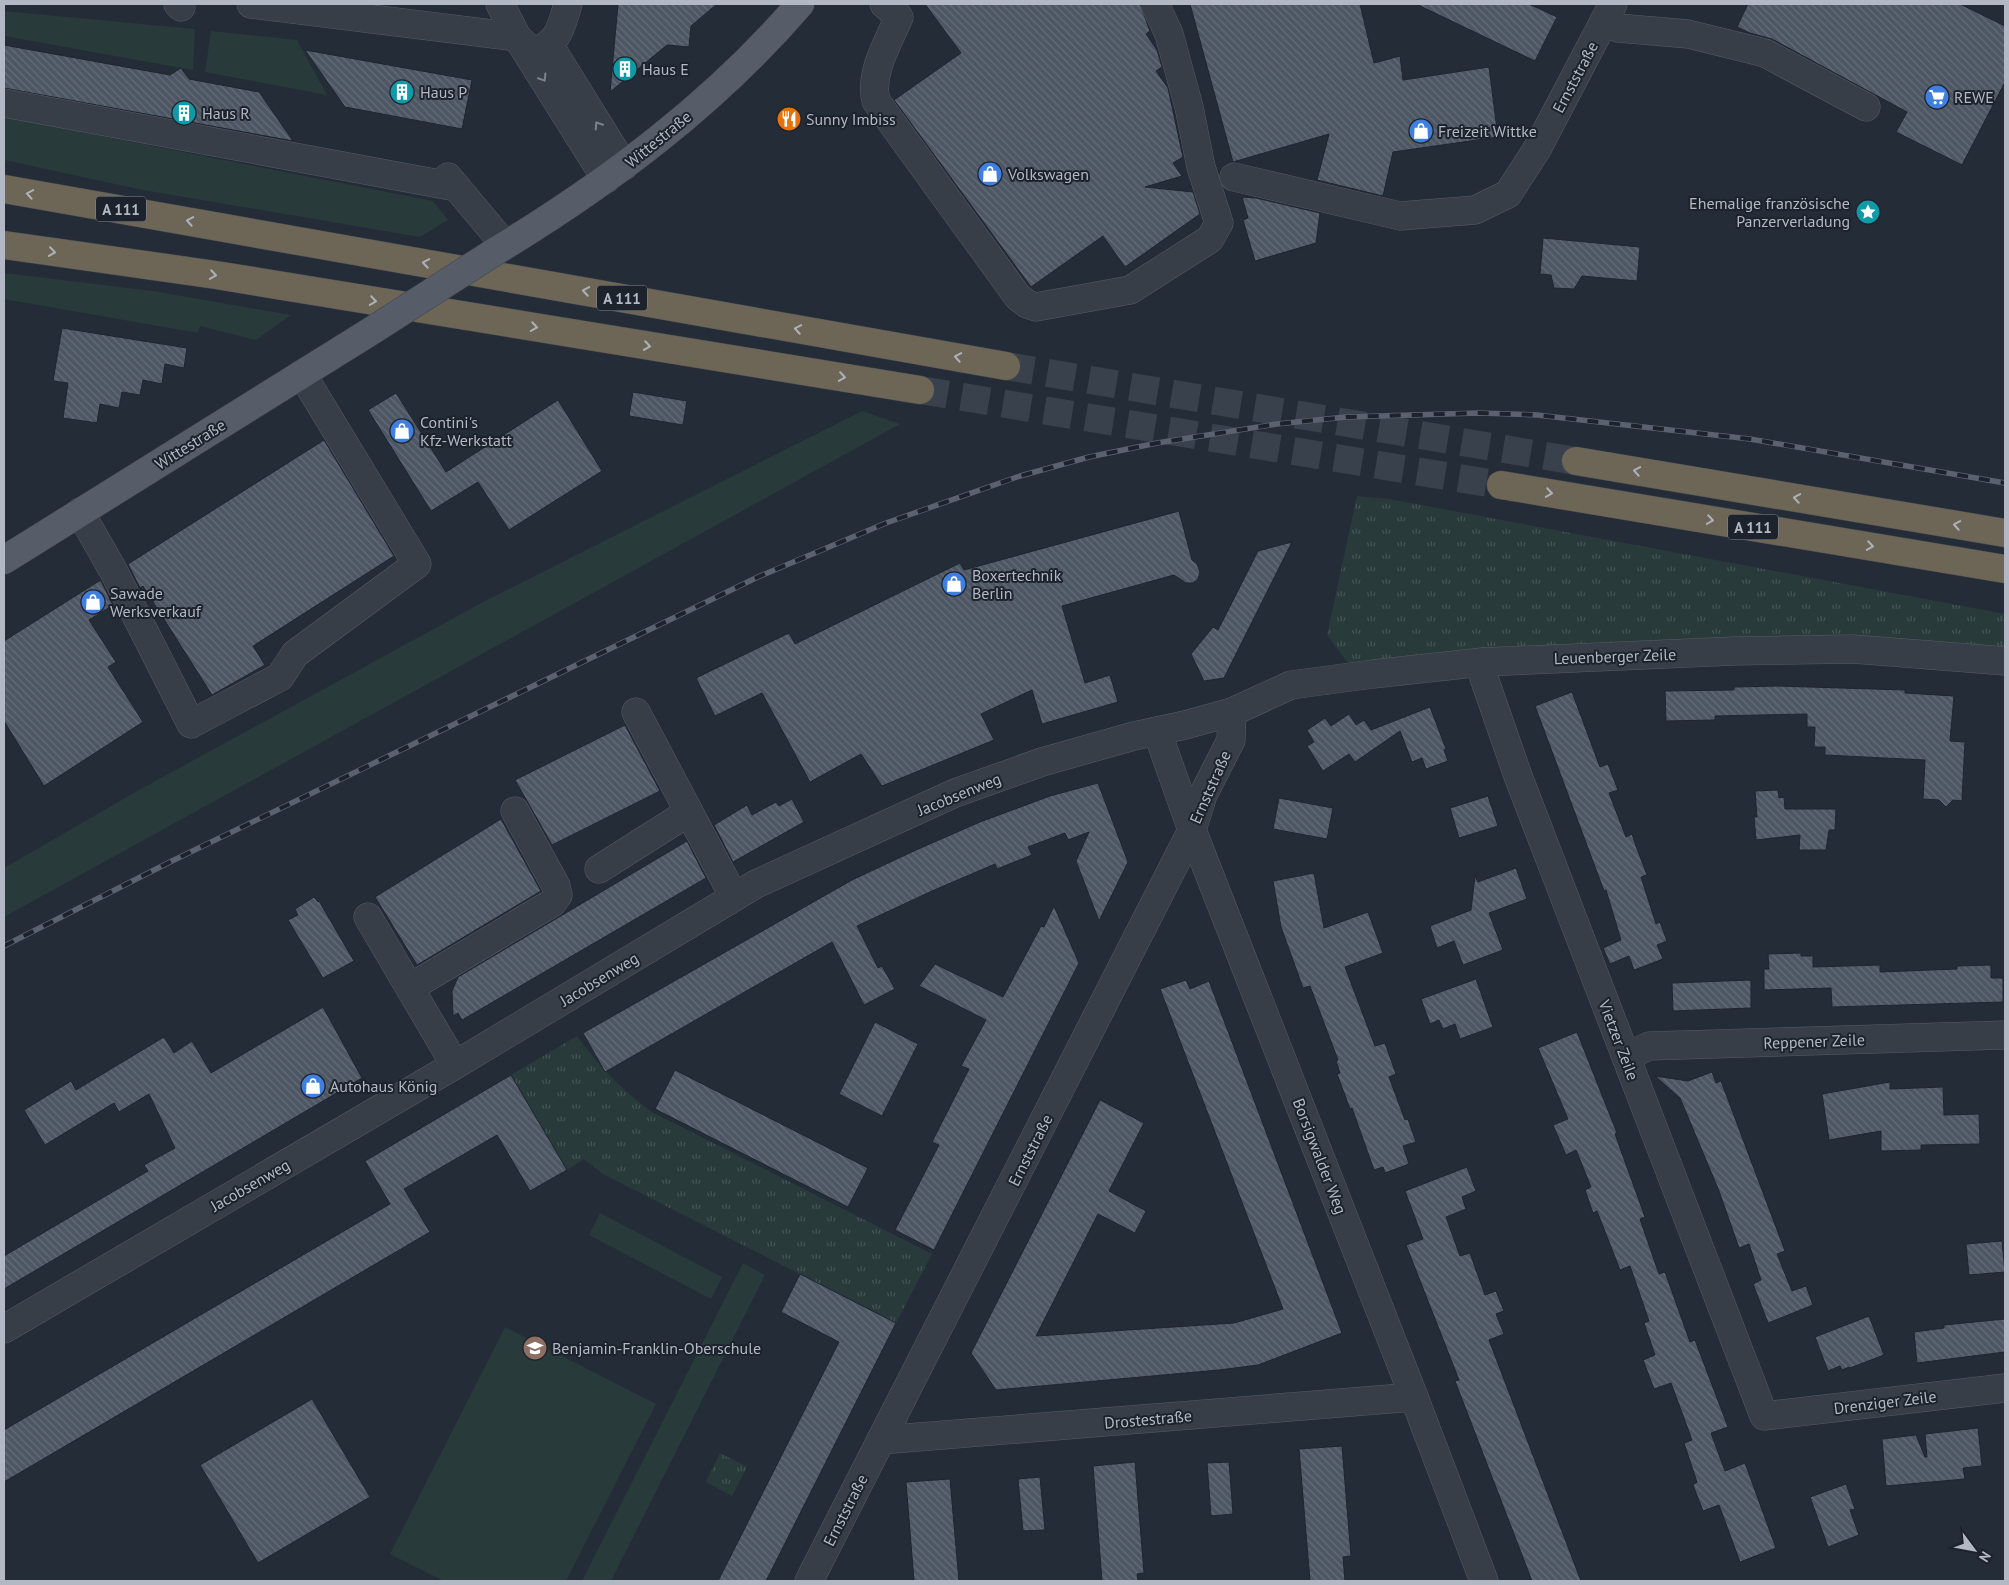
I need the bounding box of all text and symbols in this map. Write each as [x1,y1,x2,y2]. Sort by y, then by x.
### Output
street label: Ernststraße [1548,38,1602,116]
building icon: Haus E [612,56,638,82]
place label: Haus E [642,59,689,79]
one-way arrow [537,73,546,82]
building icon: Haus P [389,79,415,105]
place label: Haus P [420,82,467,102]
supermarket icon: REWE [1924,84,1950,110]
place label: REWE [1954,87,1994,107]
building icon: Haus R [171,100,197,126]
place label: Haus R [202,103,250,123]
street label: Wittestraße [621,106,695,172]
restaurant icon: Sunny Imbiss [776,106,802,132]
place label: Sunny Imbiss [806,109,896,129]
shop icon: Freizeit Wittke [1408,118,1434,144]
one-way arrow [594,121,604,130]
place label: Freizeit Wittke [1438,121,1537,141]
shop icon: Volkswagen [977,161,1003,187]
place label: Volkswagen [1007,164,1089,184]
one-way arrow [25,189,34,199]
place label: Ehemalige französische Panzerverladung [1689,193,1850,231]
road number: A 111 [96,196,146,222]
place icon: Ehemalige französische Panzerverladung [1855,199,1881,225]
one-way arrow [185,217,194,227]
one-way arrow [48,246,56,256]
one-way arrow [422,259,430,269]
one-way arrow [209,269,217,280]
road number: A 111 [597,286,647,310]
one-way arrow [582,287,590,297]
one-way arrow [370,295,378,306]
one-way arrow [529,322,538,332]
one-way arrow [793,324,802,334]
one-way arrow [642,340,651,350]
one-way arrow [953,353,962,363]
one-way arrow [837,372,846,382]
place label: Contini's Kfz-Werkstatt [420,412,512,450]
street label: Wittestraße [151,414,229,474]
shop icon: Contini's Kfz-Werkstatt [389,418,415,444]
one-way arrow [1632,467,1641,477]
one-way arrow [1545,487,1554,497]
one-way arrow [1793,494,1801,504]
one-way arrow [1705,514,1714,524]
road number: A 111 [1728,514,1778,540]
one-way arrow [1953,521,1962,531]
one-way arrow [1865,541,1874,551]
place label: Boxertechnik Berlin [972,565,1062,603]
shop icon: Boxertechnik Berlin [941,571,967,597]
place label: Sawade Werksverkauf [110,583,202,621]
shop icon: Sawade Werksverkauf [80,589,106,615]
street label: Leuenberger Zeile [1554,644,1676,668]
street label: Ernststraße [1185,747,1235,827]
street label: Jacobsenweg [913,768,1004,820]
street label: Jacobsenweg [555,948,642,1011]
street label: Vietzer Zeile [1594,996,1643,1083]
street label: Reppener Zeile [1763,1029,1865,1053]
shop icon: Autohaus König [300,1073,326,1099]
place label: Autohaus König [330,1076,437,1096]
street label: Borsigwalder Weg [1289,1095,1351,1217]
street label: Ernststraße [1003,1111,1057,1189]
street label: Jacobsenweg [206,1154,293,1216]
school or university icon: Benjamin-Franklin-Oberschule [522,1335,548,1361]
place label: Benjamin-Franklin-Oberschule [552,1338,761,1358]
street label: Drenziger Zeile [1832,1386,1938,1418]
street label: Drostestraße [1103,1405,1193,1433]
street label: Ernststraße [818,1471,872,1549]
north arrow [1949,1525,1999,1575]
text: N [1975,1548,1995,1566]

